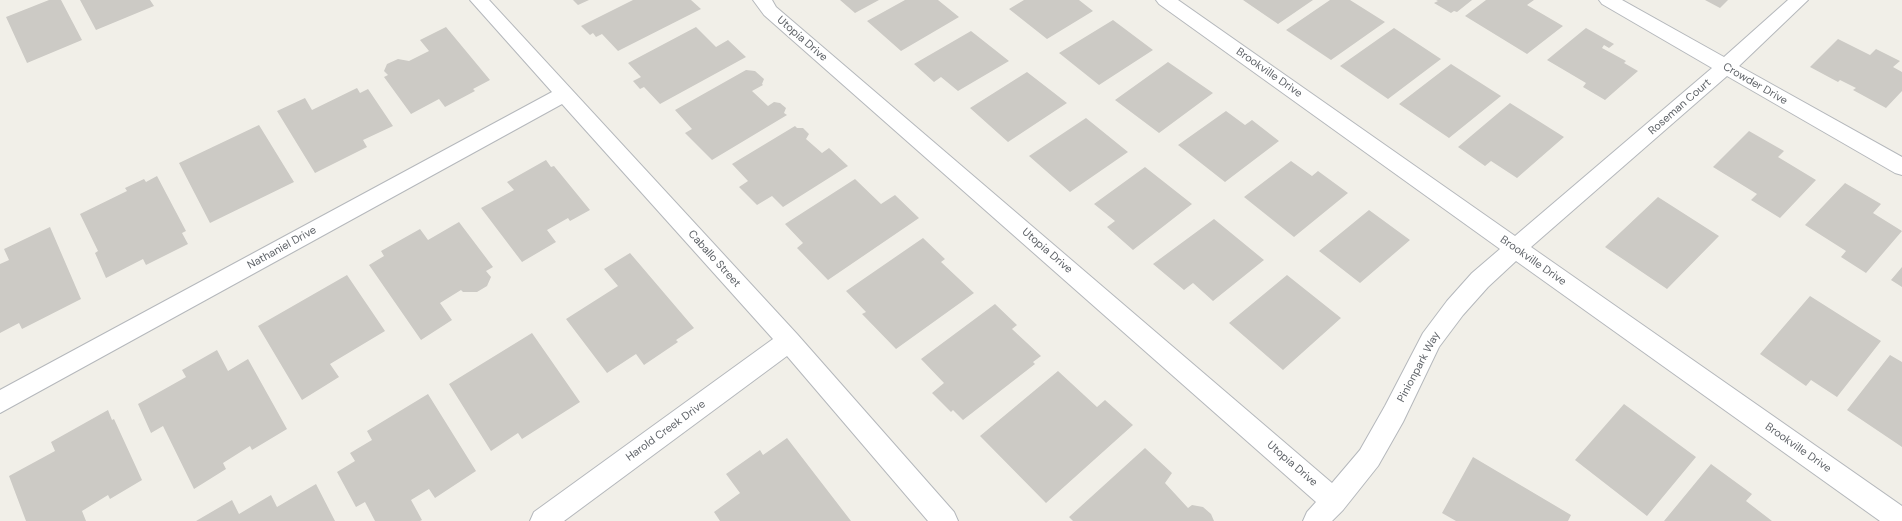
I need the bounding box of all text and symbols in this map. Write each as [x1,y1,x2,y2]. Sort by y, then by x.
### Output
street label: Utopia Drive [774,14,830,64]
street label: Brookville Drive [1233,45,1305,101]
street label: Crowder Drive [1720,60,1790,108]
street label: Roseman Court [1646,76,1714,138]
street label: Nathaniel Drive [245,224,319,272]
street label: Utopia Drive [1019,226,1075,276]
street label: Caballo Street [685,228,743,290]
street label: Brookville Drive [1497,233,1569,289]
street label: Pinionpark Way [1395,329,1443,405]
street label: Harold Creek Drive [624,398,708,464]
street label: Brookville Drive [1762,420,1834,476]
street label: Utopia Drive [1264,439,1320,489]

